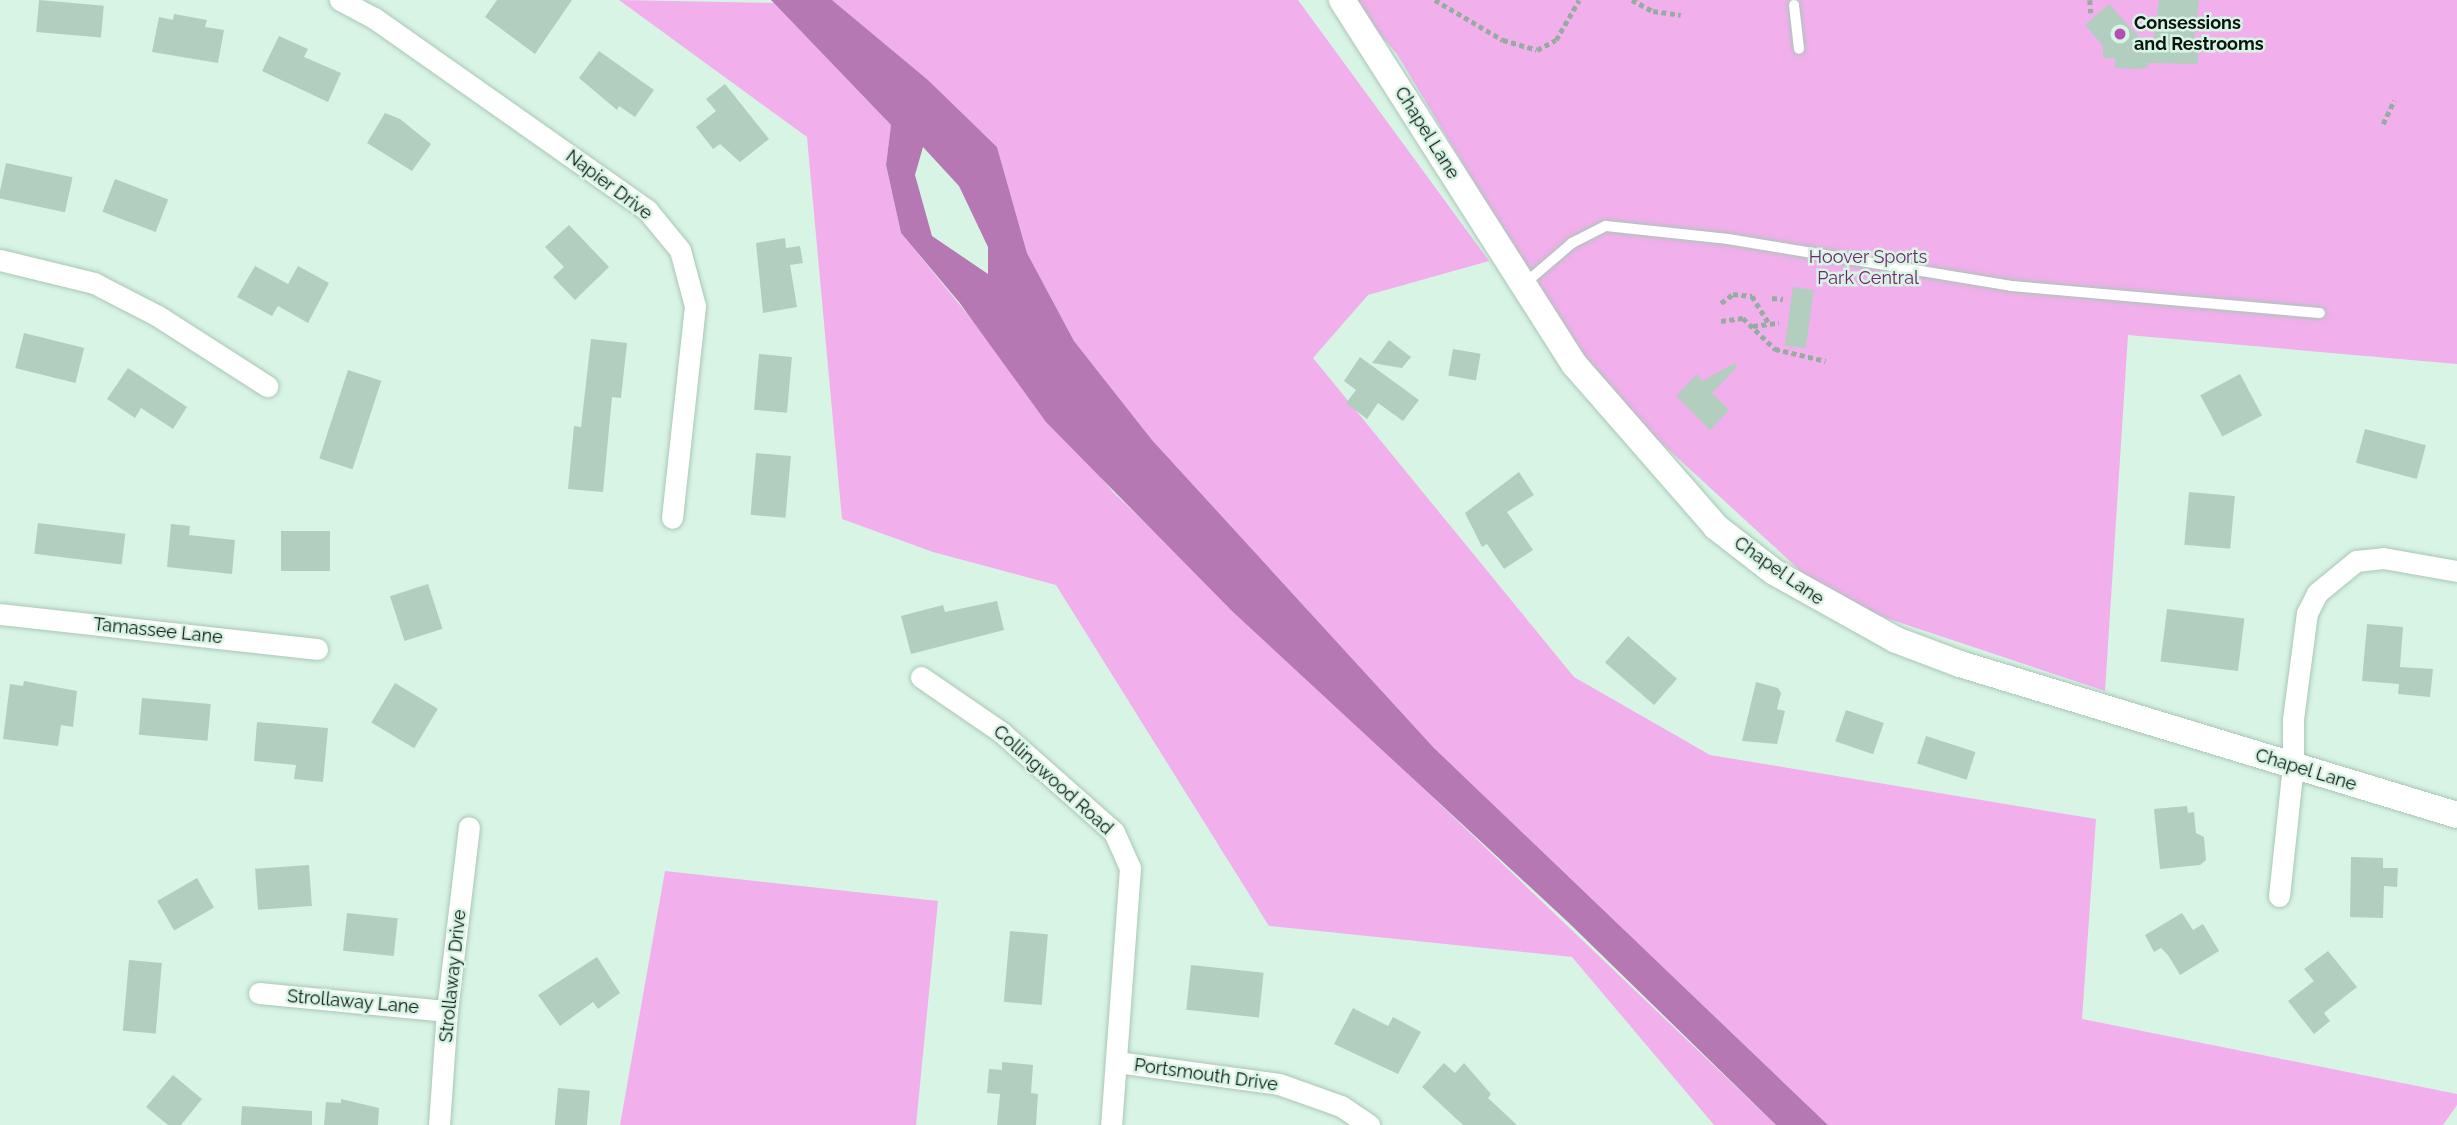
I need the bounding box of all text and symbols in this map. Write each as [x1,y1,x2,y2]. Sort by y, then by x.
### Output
place label: Consessions and Restrooms [2134,13,2264,56]
marker: Consessions and Restrooms [2112,26,2128,42]
street label: Chapel Lane [1390,83,1464,183]
street label: Napier Drive [561,145,657,225]
park label: Hoover Sports Park Central [1809,247,1927,290]
street label: Chapel Lane [1730,532,1828,610]
street label: Tamassee Lane [92,613,224,649]
street label: Collingwood Road [989,721,1117,839]
street label: Chapel Lane [2253,744,2359,796]
street label: Strollaway Drive [435,908,471,1044]
street label: Strollaway Lane [286,985,420,1019]
street label: Portsmouth Drive [1133,1054,1279,1096]

